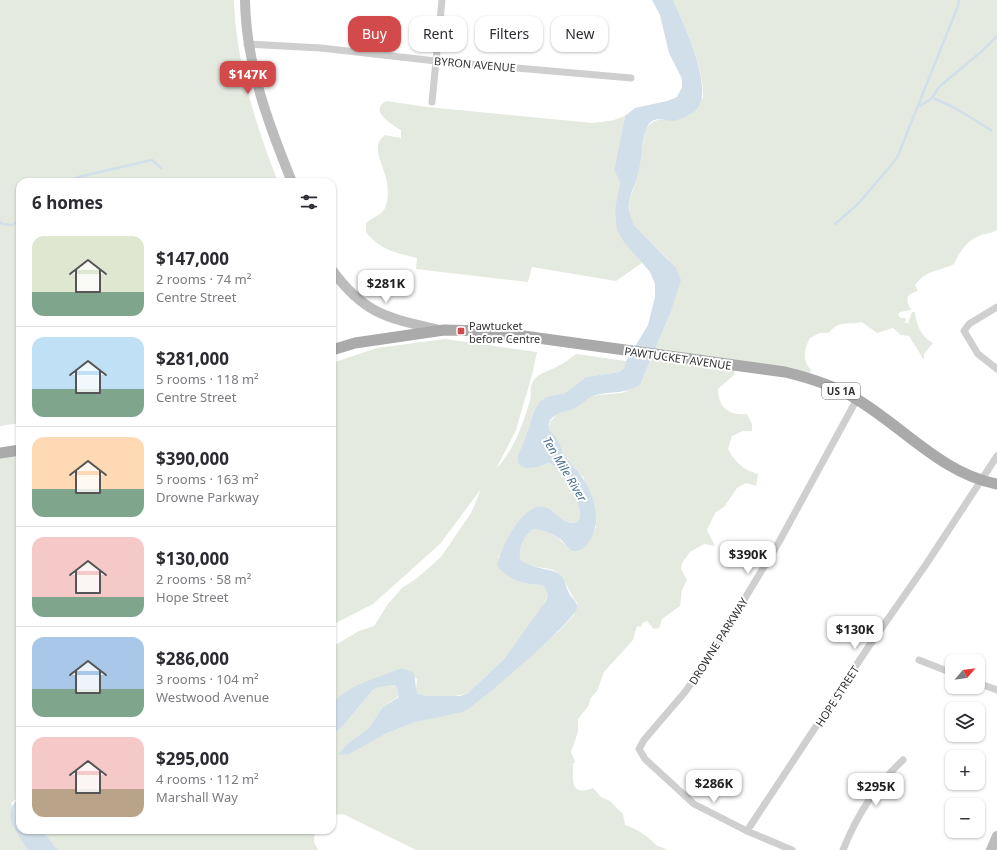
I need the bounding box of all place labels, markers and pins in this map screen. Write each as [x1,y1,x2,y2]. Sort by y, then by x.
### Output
pin: $147K [220,61,276,95]
pin: $281K [358,270,414,304]
place label: Pawtucket before Centre [469,318,540,346]
marker: Pawtucket before Centre [456,326,466,336]
pin: $390K [720,541,776,575]
pin: $130K [827,616,883,650]
pin: $286K [686,770,742,804]
pin: $295K [848,773,904,807]

